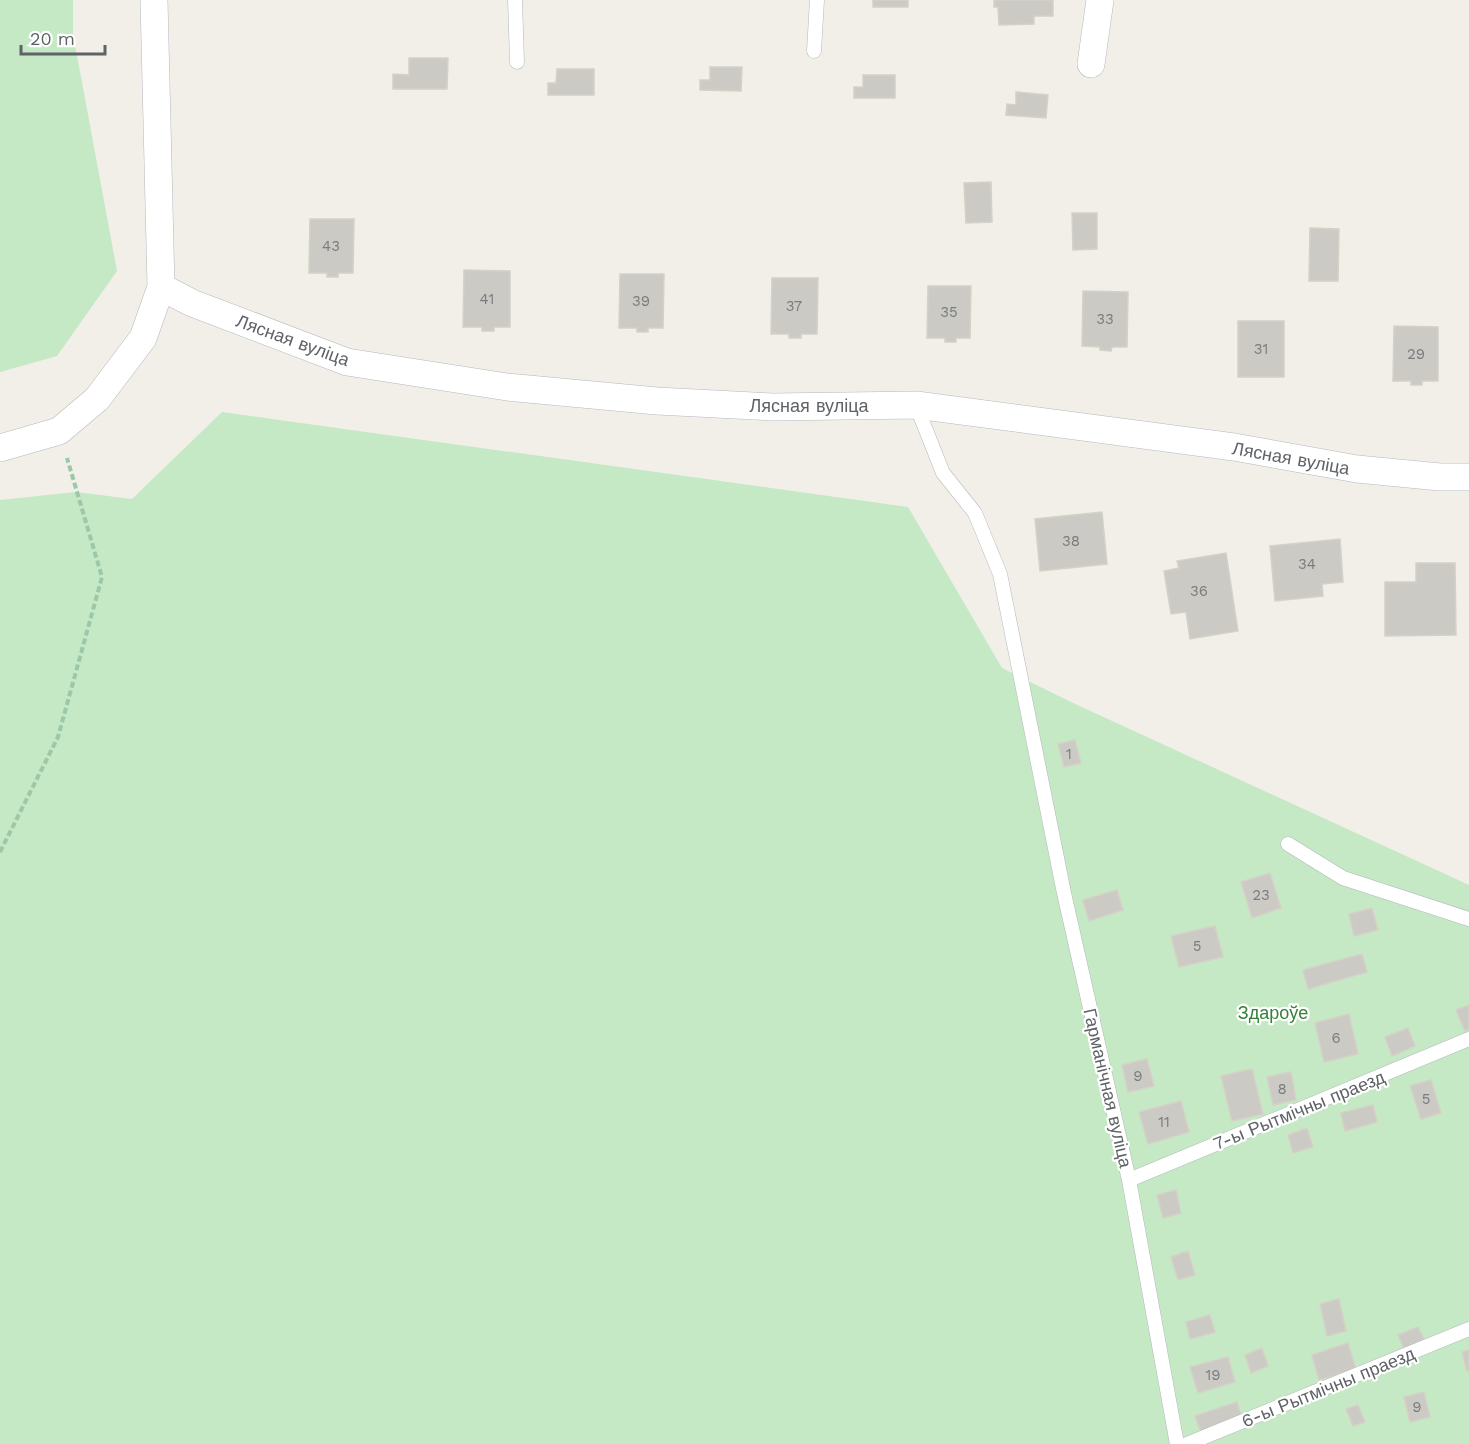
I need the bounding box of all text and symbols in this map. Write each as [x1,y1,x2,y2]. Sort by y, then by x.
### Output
scale bar [21,18,105,56]
text: 20 m [30,28,75,49]
house number: 43 [322,237,340,255]
house number: 41 [480,290,494,308]
house number: 39 [632,292,650,310]
house number: 37 [786,297,802,315]
house number: 35 [940,303,958,321]
street label: Лясная вуліца [233,310,353,371]
house number: 33 [1096,310,1114,328]
house number: 31 [1254,340,1268,358]
house number: 29 [1407,345,1425,363]
street label: Лясная вуліца [750,395,869,416]
street label: Лясная вуліца [1231,437,1352,479]
house number: 38 [1062,532,1080,550]
house number: 34 [1298,555,1316,573]
house number: 36 [1190,582,1208,600]
house number: 1 [1066,745,1072,763]
house number: 23 [1252,886,1270,904]
house number: 5 [1193,937,1201,955]
park label: Здароўе [1238,1002,1308,1023]
street label: Гарманічная вуліца [1079,1006,1137,1171]
house number: 6 [1331,1029,1341,1047]
street label: 7-ы Рытмічны праезд [1210,1066,1388,1154]
house number: 9 [1133,1067,1143,1085]
house number: 8 [1277,1080,1287,1098]
house number: 5 [1422,1090,1430,1108]
house number: 11 [1158,1113,1170,1131]
street label: 6-ы Рытмічны праезд [1238,1342,1418,1431]
house number: 19 [1205,1366,1221,1384]
house number: 9 [1412,1398,1422,1416]

